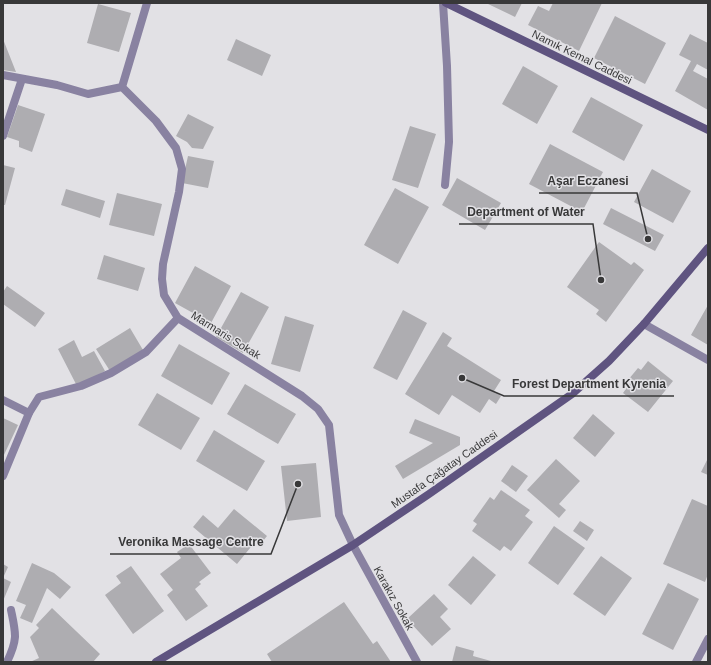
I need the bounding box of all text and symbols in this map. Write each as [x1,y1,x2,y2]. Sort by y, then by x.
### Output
street label: Namık Kemal Caddesi [530,28,634,86]
callout: Aşar Eczanesi [539,169,637,193]
text: Aşar Eczanesi [547,174,629,188]
callout: Department of Water [459,200,593,224]
text: Department of Water [467,205,585,219]
street label: Marmaris Sokak [189,309,263,361]
callout: Forest Department Kyrenia [504,372,674,396]
text: Forest Department Kyrenia [512,377,666,391]
street label: Mustafa Çağatay Caddesi [389,428,499,510]
callout: Veronika Massage Centre [110,530,271,554]
text: Veronika Massage Centre [118,535,264,549]
street label: Karakız Sokak [372,564,417,632]

